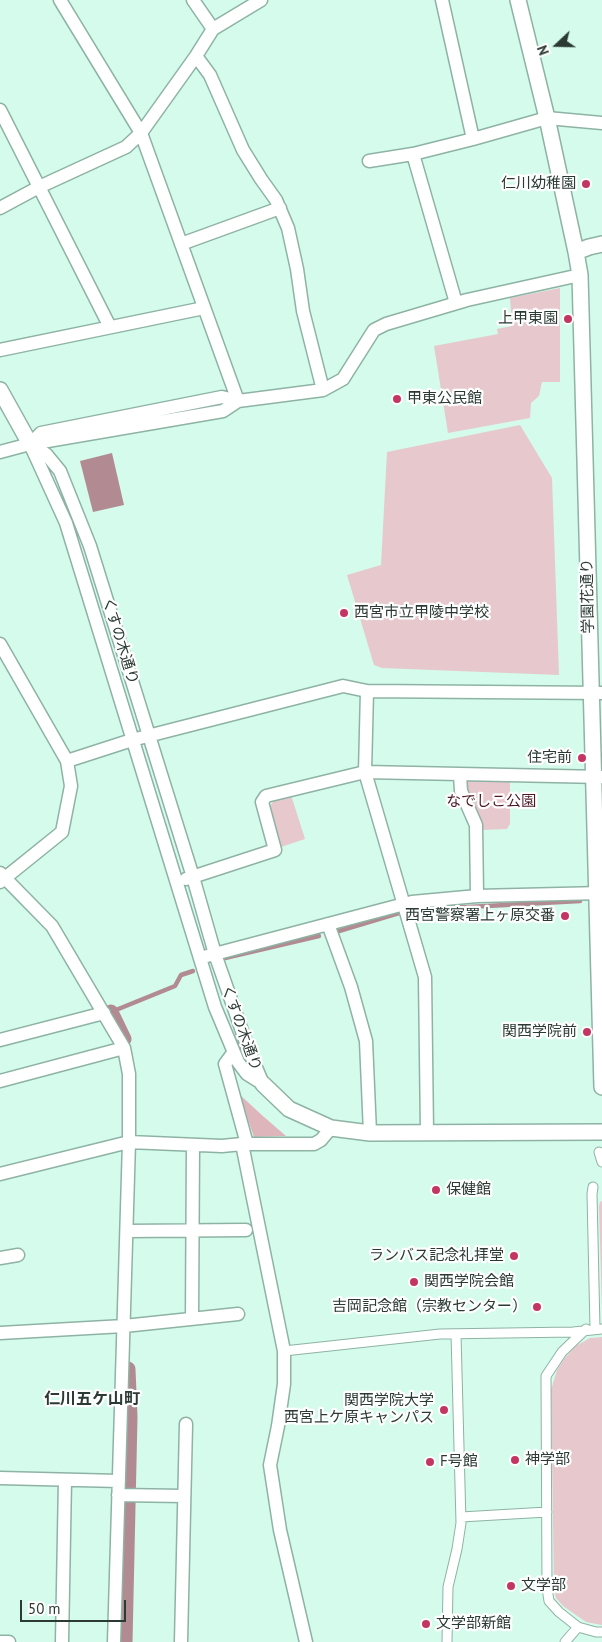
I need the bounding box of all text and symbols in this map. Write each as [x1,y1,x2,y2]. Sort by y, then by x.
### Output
north arrow [532,20,582,70]
text: N [533,43,553,58]
place label: 仁川幼稚園 [501,175,576,193]
marker: 仁川幼稚園 [580,178,592,190]
place label: 上甲東園 [498,310,558,328]
marker: 上甲東園 [562,313,574,325]
place label: 甲東公民館 [407,390,482,408]
marker: 甲東公民館 [391,393,403,405]
street label: 学園花通り [578,558,598,634]
street label: くすの木通り [98,595,142,687]
place label: 西宮市立甲陵中学校 [354,604,489,622]
marker: 西宮市立甲陵中学校 [338,607,350,619]
place label: 住宅前 [527,749,572,767]
marker: 住宅前 [576,752,588,764]
park label: なでしこ公園 [446,793,536,811]
place label: 西宮警察署上ヶ原交番 [405,907,555,925]
marker: 西宮警察署上ヶ原交番 [559,910,571,922]
street label: くすの木通り [217,983,265,1073]
place label: 関西学院前 [502,1023,577,1041]
marker: 関西学院前 [581,1026,593,1038]
place label: 保健館 [446,1181,491,1199]
marker: 保健館 [430,1184,442,1196]
place label: ランバス記念礼拝堂 [369,1247,504,1265]
marker: ランバス記念礼拝堂 [508,1250,520,1262]
place label: 関西学院会館 [424,1273,514,1291]
marker: 関西学院会館 [408,1276,420,1288]
place label: 吉岡記念館（宗教センター） [332,1298,527,1316]
marker: 吉岡記念館（宗教センター） [531,1301,543,1313]
district label: 仁川五ケ山町 [44,1389,140,1409]
place label: 関西学院大学 西宮上ケ原キャンパス [284,1392,434,1427]
marker: 関西学院大学 西宮上ケ原キャンパス [438,1404,450,1416]
place label: 神学部 [525,1451,570,1469]
place label: F号館 [440,1453,478,1471]
marker: 神学部 [509,1454,521,1466]
marker: F号館 [424,1456,436,1468]
place label: 文学部 [521,1577,566,1595]
marker: 文学部 [505,1580,517,1592]
scale bar [22,1590,129,1622]
text: 50 m [28,1599,61,1618]
place label: 文学部新館 [436,1615,511,1633]
marker: 文学部新館 [420,1618,432,1630]

